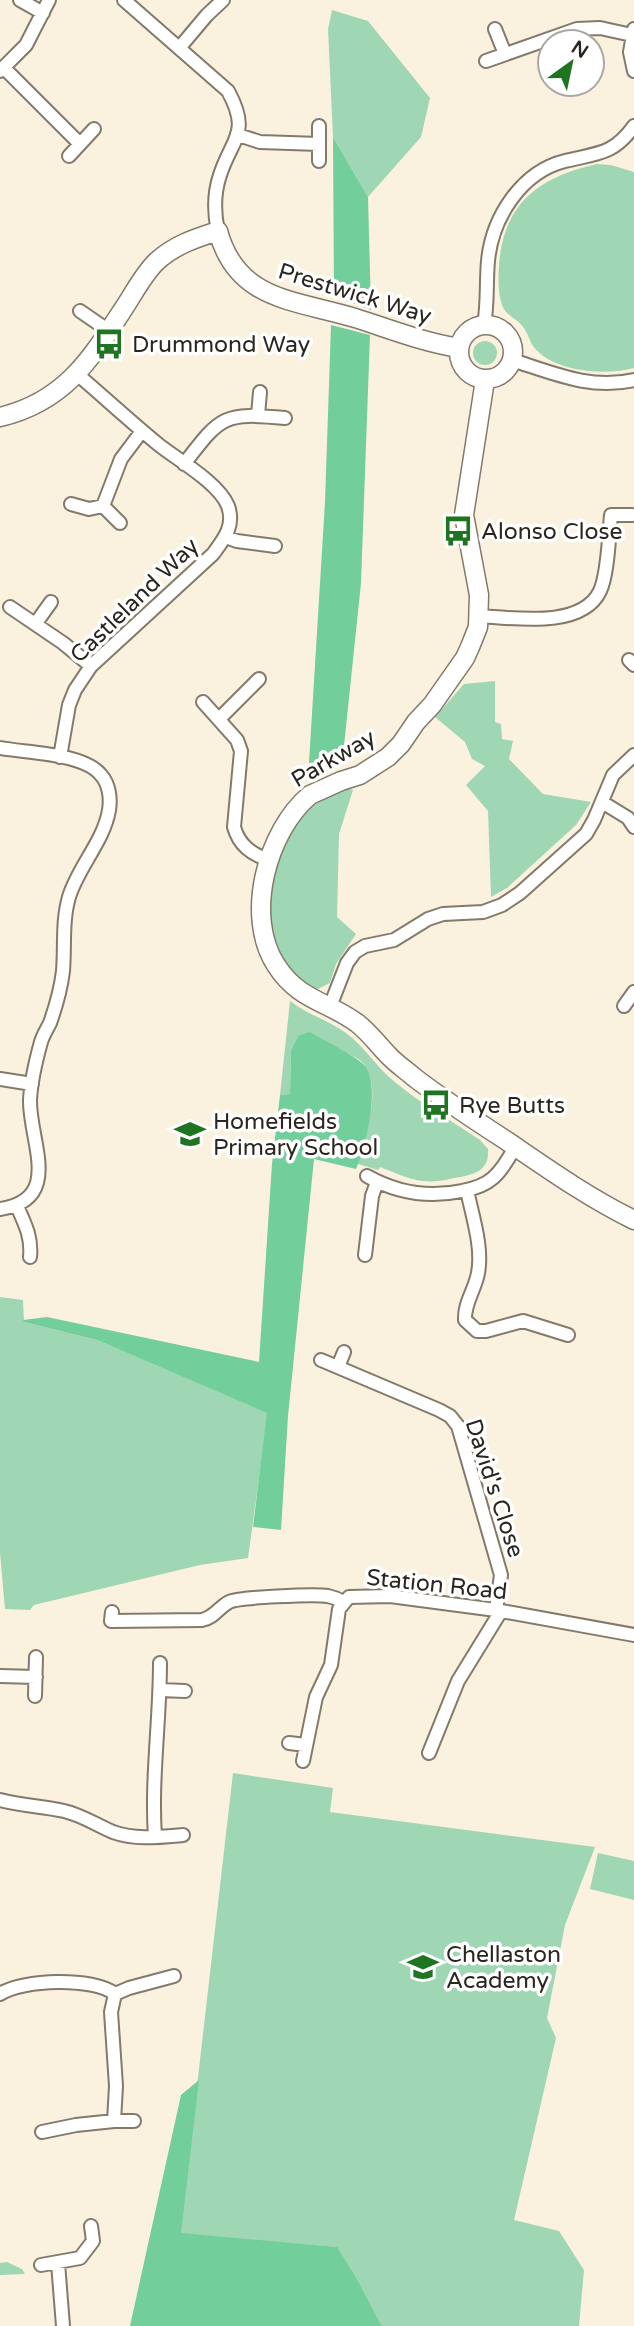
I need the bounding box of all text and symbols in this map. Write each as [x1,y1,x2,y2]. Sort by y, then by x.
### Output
north arrow [536,28,606,98]
text: N [567,36,592,63]
street label: Prestwick Way [275,257,435,331]
bus stop icon: Drummond Way [92,327,126,361]
place label: Drummond Way [132,331,310,359]
bus stop icon: Alonso Close [441,514,475,548]
place label: Alonso Close [481,518,623,546]
street label: Castleland Way [65,532,205,669]
street label: Parkway [287,724,380,794]
bus stop icon: Rye Butts [419,1088,453,1122]
place label: Rye Butts [459,1092,565,1120]
place label: Homefields Primary School [213,1108,378,1162]
school or university icon: Homefields Primary School [173,1117,207,1151]
street label: David's Close [458,1415,530,1561]
street label: Station Road [365,1564,509,1606]
place label: Chellaston Academy [446,1941,561,1995]
school or university icon: Chellaston Academy [406,1950,440,1984]

